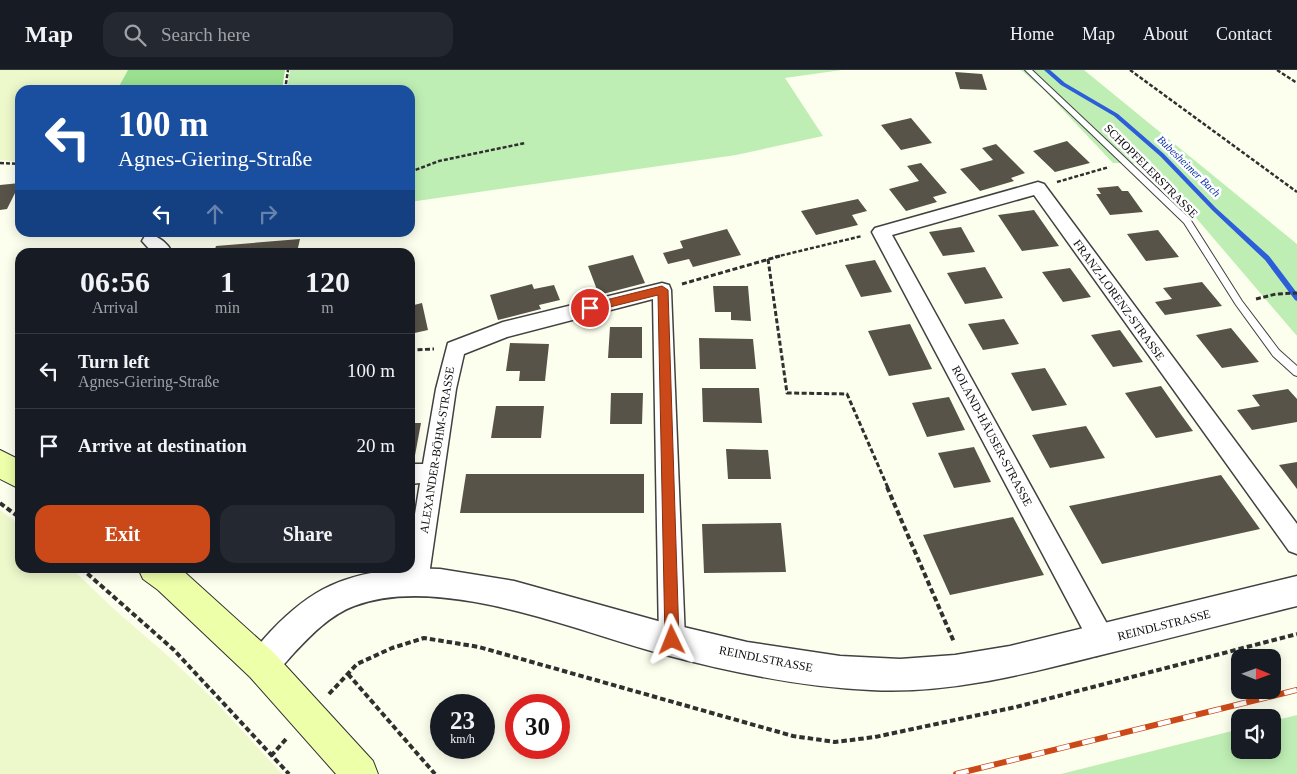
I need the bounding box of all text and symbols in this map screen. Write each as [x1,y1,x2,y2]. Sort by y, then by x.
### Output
search box [103,12,453,57]
text: Map [25,21,73,47]
icon: search [121,21,149,49]
text: Search here [161,24,250,45]
text: Home [1010,24,1054,44]
text: Map [1082,24,1115,44]
text: About [1143,24,1188,44]
text: Contact [1216,24,1272,44]
icon: left [35,105,100,170]
text: 100 m [118,105,208,144]
street label: SCHOPFELERSTRASSE [1101,121,1201,221]
water label: Bubesheimer Bach [1155,133,1223,199]
text: Agnes-Giering-Straße [118,146,312,171]
icon: left [148,200,176,228]
icon: ahead [201,200,229,228]
icon: right [254,200,282,228]
street label: FRANZ-LORENZ-STRASSE [1070,237,1168,363]
text: 06:56 [80,265,150,298]
text: 1 [220,265,235,298]
text: 120 [305,265,350,298]
pin [569,287,611,329]
icon: arrive [576,294,604,322]
text: Arrival [92,299,138,316]
text: min [215,299,240,316]
text: m [321,299,334,316]
text: Turn left [78,351,150,372]
icon: left [35,357,63,385]
text: 100 m [347,360,395,381]
street label: ROLAND-HÄUSER-STRASSE [949,363,1035,509]
street label: ALEXANDER-BÖHM-STRASSE [417,366,457,534]
text: Agnes-Giering-Straße [78,373,219,390]
icon: arrive [35,432,63,460]
text: Arrive at destination [78,435,247,456]
text: 20 m [356,435,395,456]
button: Exit [35,505,210,563]
button: Share [220,505,395,563]
street label: REINDLSTRASSE [1116,607,1212,643]
position arrow [645,613,697,665]
street label: REINDLSTRASSE [718,643,814,675]
north arrow [1231,649,1281,699]
map controls [1231,649,1281,759]
speed limit sign: 30 [505,694,570,759]
text: 23 [450,707,475,734]
button: sound [1231,709,1281,759]
text: km/h [450,732,475,746]

